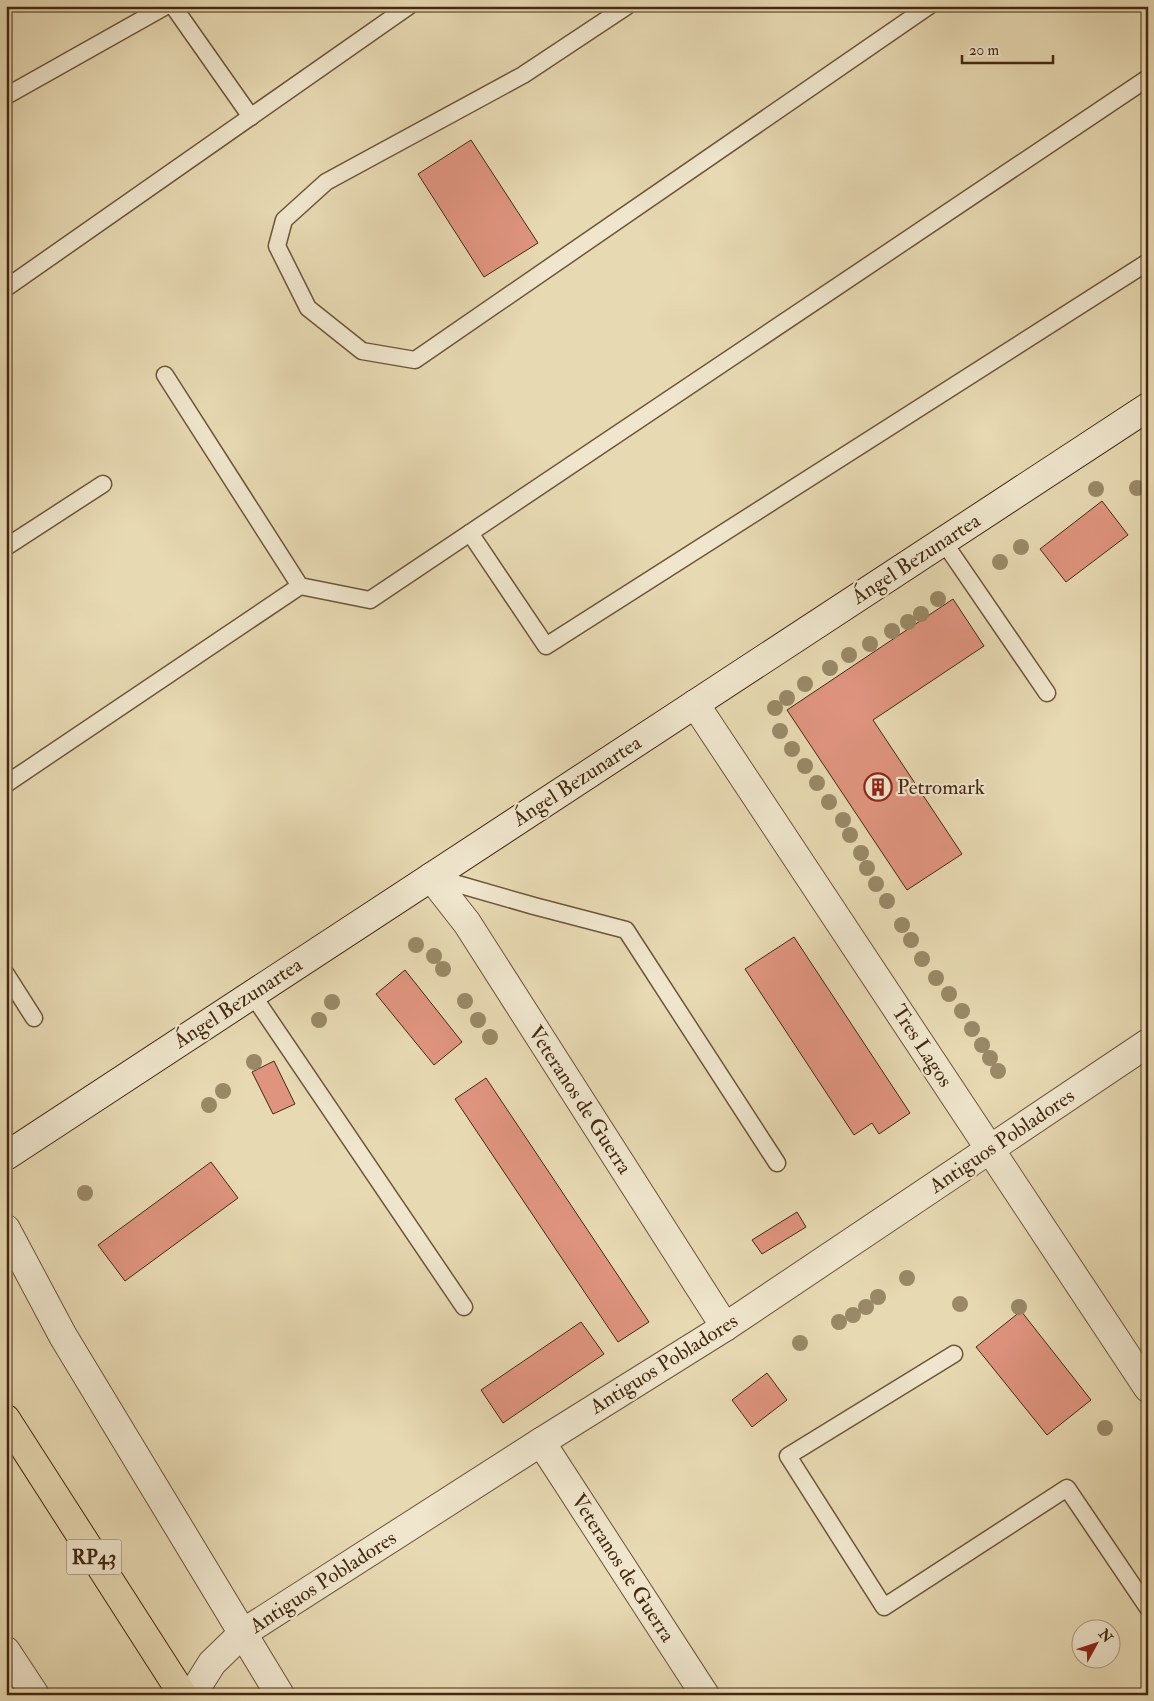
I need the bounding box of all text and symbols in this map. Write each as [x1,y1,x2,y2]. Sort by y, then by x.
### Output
scale bar [962,32,1053,64]
text: 20 m [969,41,999,60]
street label: Ángel Bezunartea [846,507,986,611]
street label: Ángel Bezunartea [507,729,647,833]
building icon: Petromark [863,772,893,802]
place label: Petromark [897,774,985,801]
street label: Ángel Bezunartea [168,951,308,1055]
street label: Tres Lagos [885,1000,959,1092]
street label: Veteranos de Guerra [522,1021,638,1180]
street label: Antiguos Pobladores [923,1082,1080,1200]
street label: Antiguos Pobladores [584,1308,743,1421]
street label: Veteranos de Guerra [565,1489,681,1648]
street label: Antiguos Pobladores [244,1524,402,1640]
road number: RP43 [66,1540,122,1574]
north arrow [1072,1618,1122,1668]
text: N [1094,1625,1116,1647]

